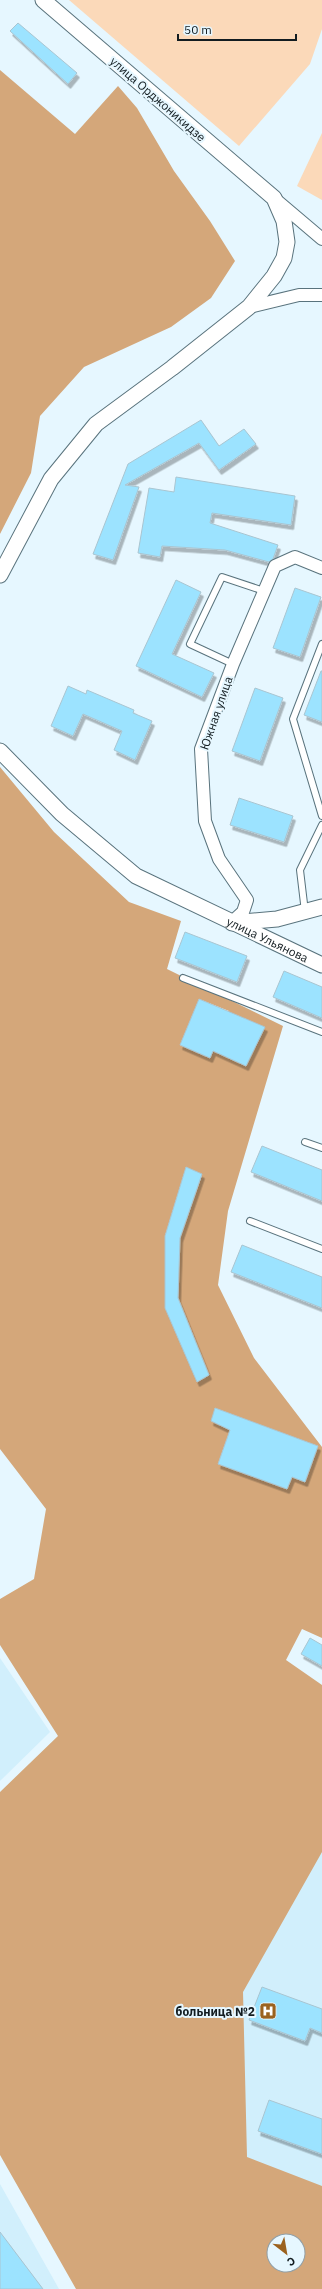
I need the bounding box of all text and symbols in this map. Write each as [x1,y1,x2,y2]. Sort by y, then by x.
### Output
scale bar [178,16,296,42]
text: 50 m [184,22,212,37]
street label: улица Орджоникидзе [107,53,209,145]
street label: Южная улица [196,674,236,752]
street label: улица Ульянова [224,913,312,965]
hospital icon: больница №2 [258,2001,278,2021]
place label: больница №2 [176,2004,255,2019]
north arrow [266,2233,306,2273]
text: С [284,2254,298,2269]

